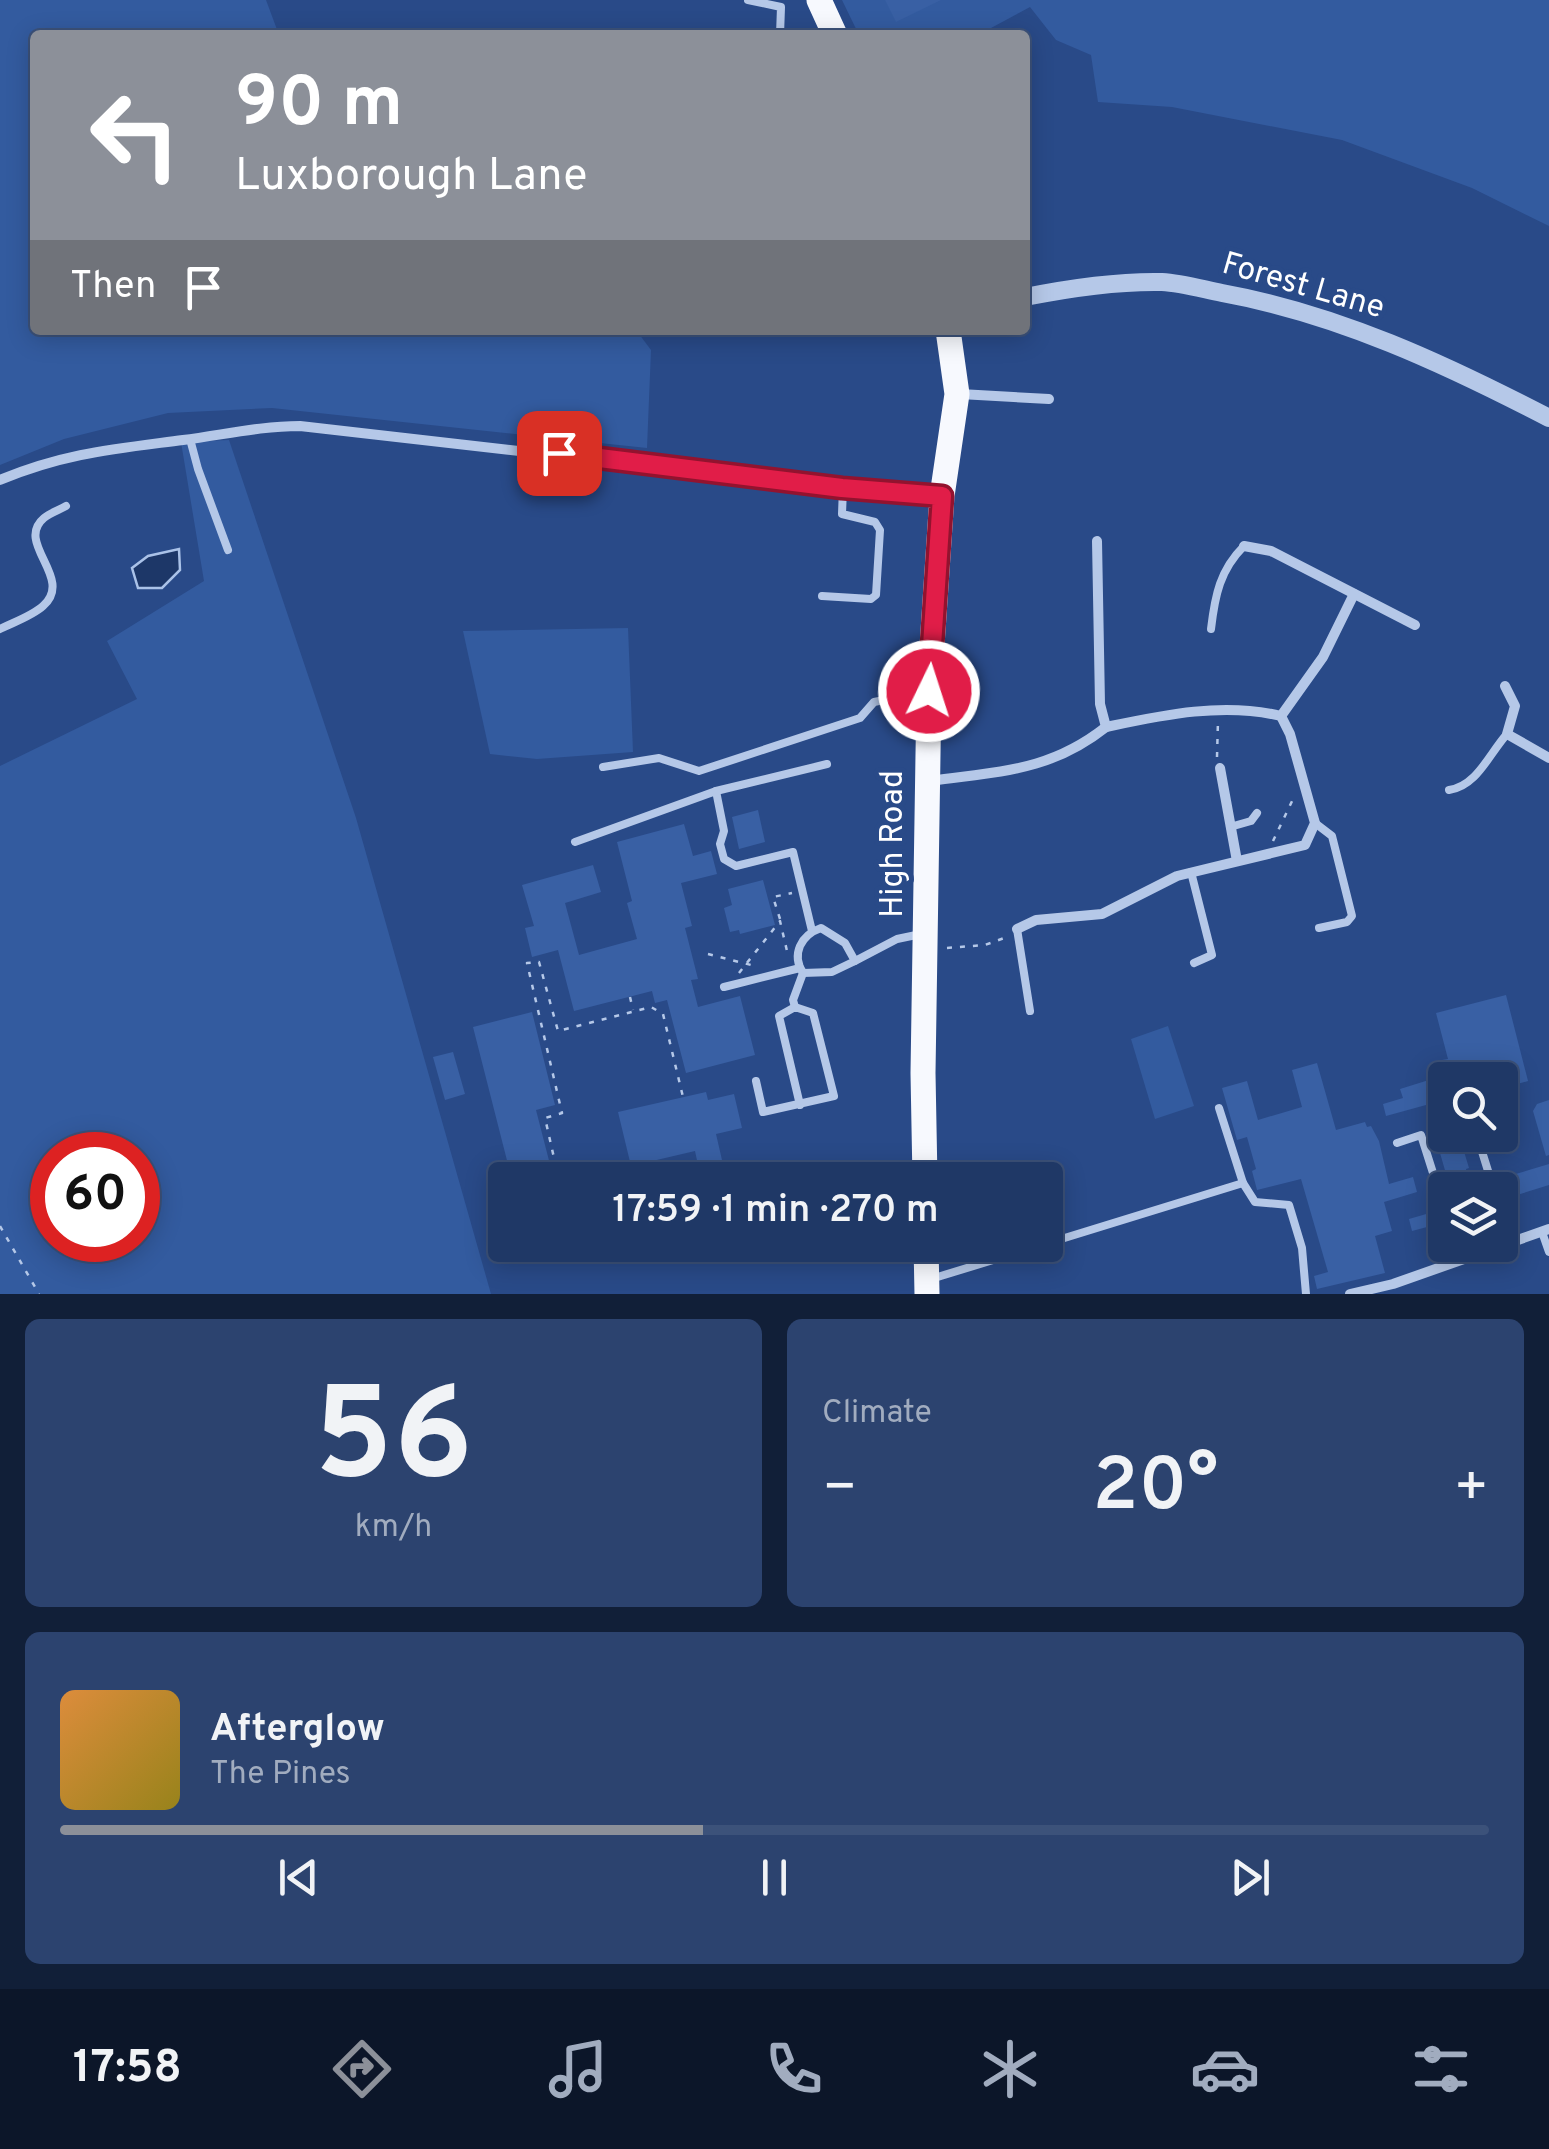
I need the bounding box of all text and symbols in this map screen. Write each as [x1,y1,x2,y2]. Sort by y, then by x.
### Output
text: 90 m [235,62,403,151]
icon: left [70,70,200,200]
text: Luxborough Lane [235,149,587,206]
street label: Forest Lane [1217,245,1389,329]
icon: arrive [176,260,231,315]
text: Then [70,263,156,312]
pin [517,411,602,496]
icon: arrive [532,426,587,481]
position arrow [877,639,981,743]
street label: High Road [874,770,914,918]
map controls [1428,1062,1518,1262]
button: search [1428,1062,1518,1152]
speed limit sign: 60 [30,1132,160,1262]
button: layers [1428,1172,1518,1262]
text: 17:59 · 1 min · 270 m [612,1187,939,1236]
text: 56 [314,1360,473,1525]
text: Climate [822,1394,932,1434]
text: 20° [1093,1442,1218,1537]
text: − [822,1455,857,1525]
text: + [1454,1455,1489,1525]
text: km/h [355,1508,432,1548]
text: Afterglow [210,1706,385,1755]
text: The Pines [210,1755,351,1795]
icon: previous [271,1850,326,1905]
icon: pause [747,1850,802,1905]
icon: next [1223,1850,1278,1905]
icon: directions [327,2034,397,2104]
icon: music [543,2034,613,2104]
icon: phone [759,2034,829,2104]
icon: climate [975,2034,1045,2104]
icon: car [1190,2034,1260,2104]
icon: filters [1406,2034,1476,2104]
text: 17:58 [73,2041,182,2098]

